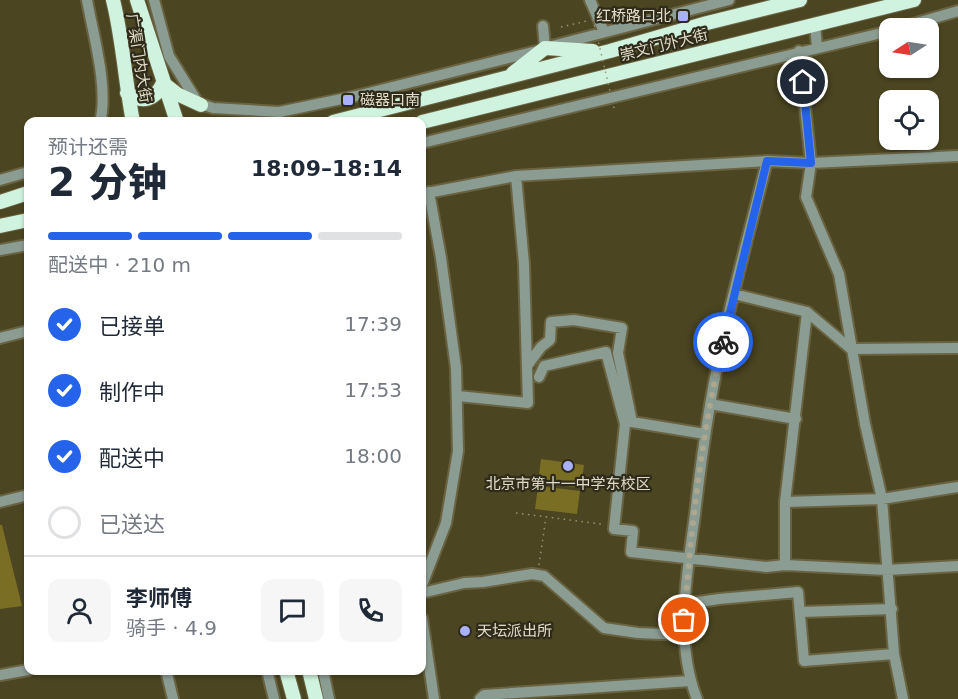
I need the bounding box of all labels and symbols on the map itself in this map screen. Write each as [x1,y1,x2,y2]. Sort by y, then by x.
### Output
place label: 红桥路口北 [596,7,671,25]
marker: 红桥路口北 [676,9,690,23]
street label: 广渠门内大街 [123,12,155,104]
north arrow [879,18,939,78]
street label: 崇文门外大街 [618,25,710,65]
pin [777,56,828,107]
place label: 磁器口南 [360,91,420,109]
marker: 磁器口南 [341,93,355,107]
courier [693,312,753,372]
marker: 北京市第十一中学东校区 [561,459,575,473]
place label: 北京市第十一中学东校区 [485,475,651,493]
pin [658,594,709,645]
place label: 天坛派出所 [477,622,552,640]
marker: 天坛派出所 [458,624,472,638]

